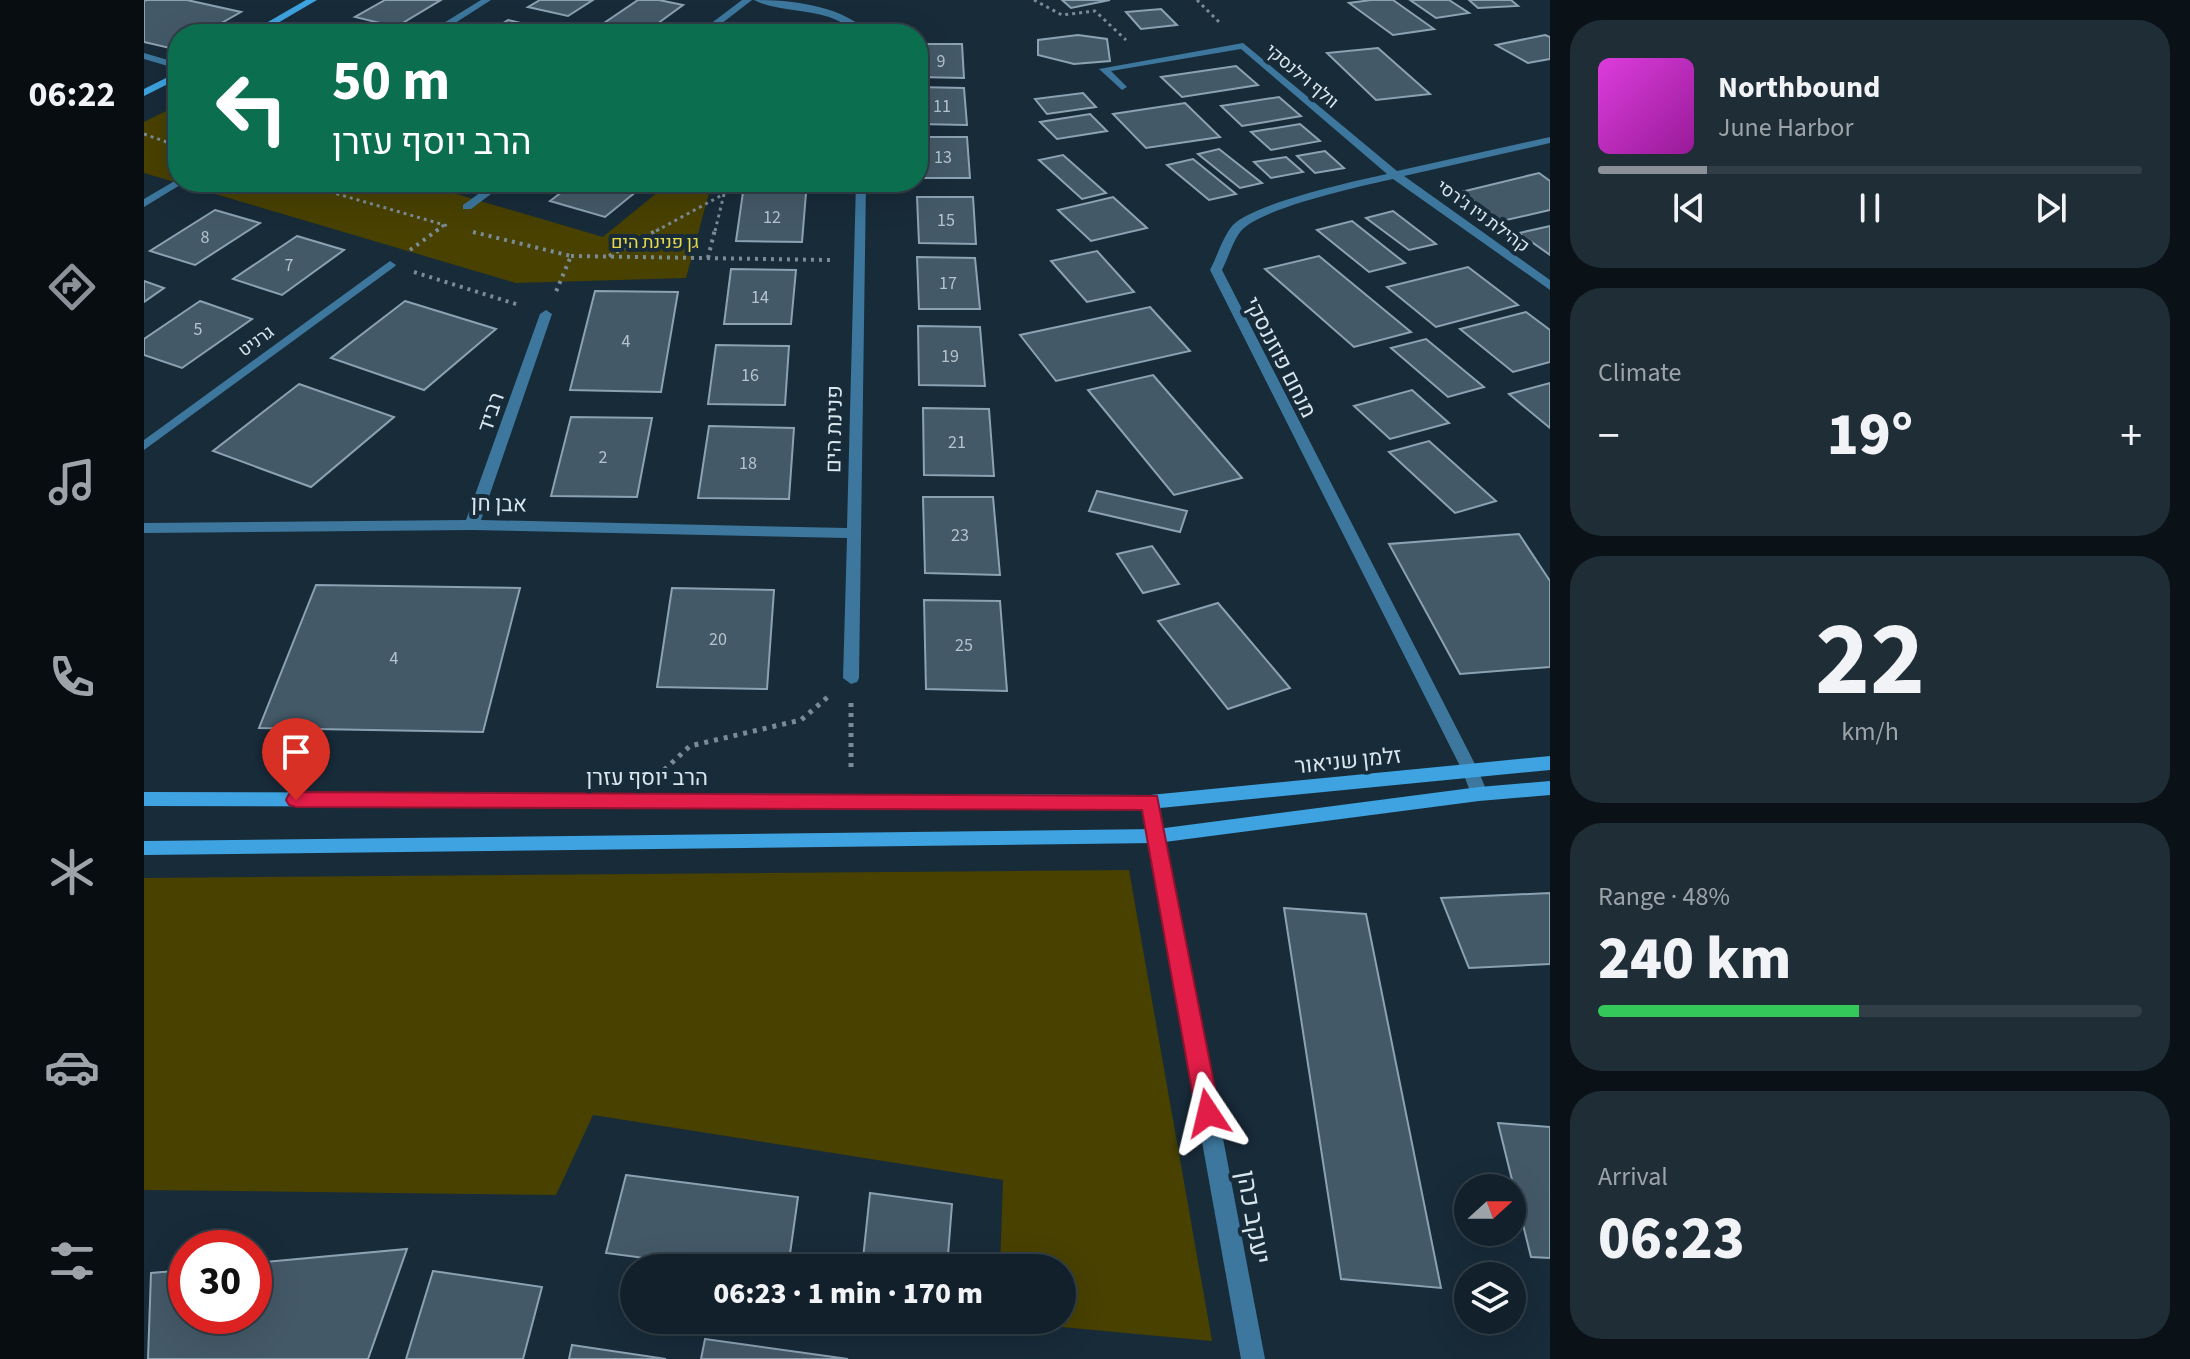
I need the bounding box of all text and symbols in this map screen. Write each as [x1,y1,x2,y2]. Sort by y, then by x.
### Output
street label: וולף וילנסקי [1260,38,1344,114]
text: 50 m [332,42,450,121]
house number: 9 [937,49,946,74]
icon: left [200,56,304,160]
text: Northbound [1718,66,1880,109]
text: 06:22 [29,69,115,120]
house number: 11 [933,94,951,119]
text: June Harbor [1718,109,1854,146]
text: הרב יוסף עזרן [332,117,532,168]
house number: 13 [934,145,952,170]
street label: קהילת ניו ג'רסי [1431,174,1534,259]
icon: previous [1667,186,1711,230]
icon: pause [1848,186,1892,230]
icon: next [2029,186,2073,230]
house number: 12 [763,205,781,230]
house number: 15 [937,208,955,233]
house number: 8 [201,225,210,250]
park label: גן פנינת הים [611,230,699,255]
house number: 7 [285,253,294,278]
icon: directions [44,259,100,315]
house number: 17 [939,271,957,296]
house number: 14 [751,285,769,310]
street label: מנחם פוזננסקי [1236,291,1324,424]
house number: 5 [194,317,203,342]
street label: גרניט [233,320,279,363]
house number: 4 [622,329,631,354]
house number: 19 [941,344,959,369]
text: Climate [1598,354,1682,391]
house number: 16 [741,363,759,388]
street label: פנינת הים [817,385,851,473]
street label: רביד [469,388,513,437]
text: 19° [1827,393,1913,478]
text: − [1598,405,1620,468]
text: + [2120,405,2142,468]
house number: 21 [948,430,966,455]
house number: 2 [599,445,608,470]
house number: 18 [739,451,757,476]
icon: music [44,454,100,510]
street label: אבן חן [471,488,527,520]
house number: 23 [951,523,969,548]
text: 22 [1815,587,1925,735]
house number: 20 [709,627,727,652]
house number: 25 [955,633,973,658]
house number: 4 [390,646,399,671]
icon: phone [44,649,100,705]
text: km/h [1841,713,1899,750]
pin [262,718,330,800]
icon: arrive [274,730,318,774]
street label: זלמן שניאור [1293,739,1403,783]
street label: הרב יוסף עזרן [586,762,708,794]
icon: climate [44,844,100,900]
text: Range · 48% [1598,878,1730,915]
text: 240 km [1598,917,1791,1002]
icon: car [44,1039,100,1095]
position arrow [1166,1071,1250,1155]
text: Arrival [1598,1158,1668,1195]
street label: יעקב כהן [1227,1167,1280,1267]
north arrow [1454,1174,1526,1246]
map controls [1454,1174,1526,1334]
text: 06:23 [1598,1197,1745,1282]
speed limit sign: 30 [168,1230,272,1334]
icon: filters [44,1233,100,1289]
button: layers [1454,1262,1526,1334]
text: 06:23 · 1 min · 170 m [713,1272,983,1315]

